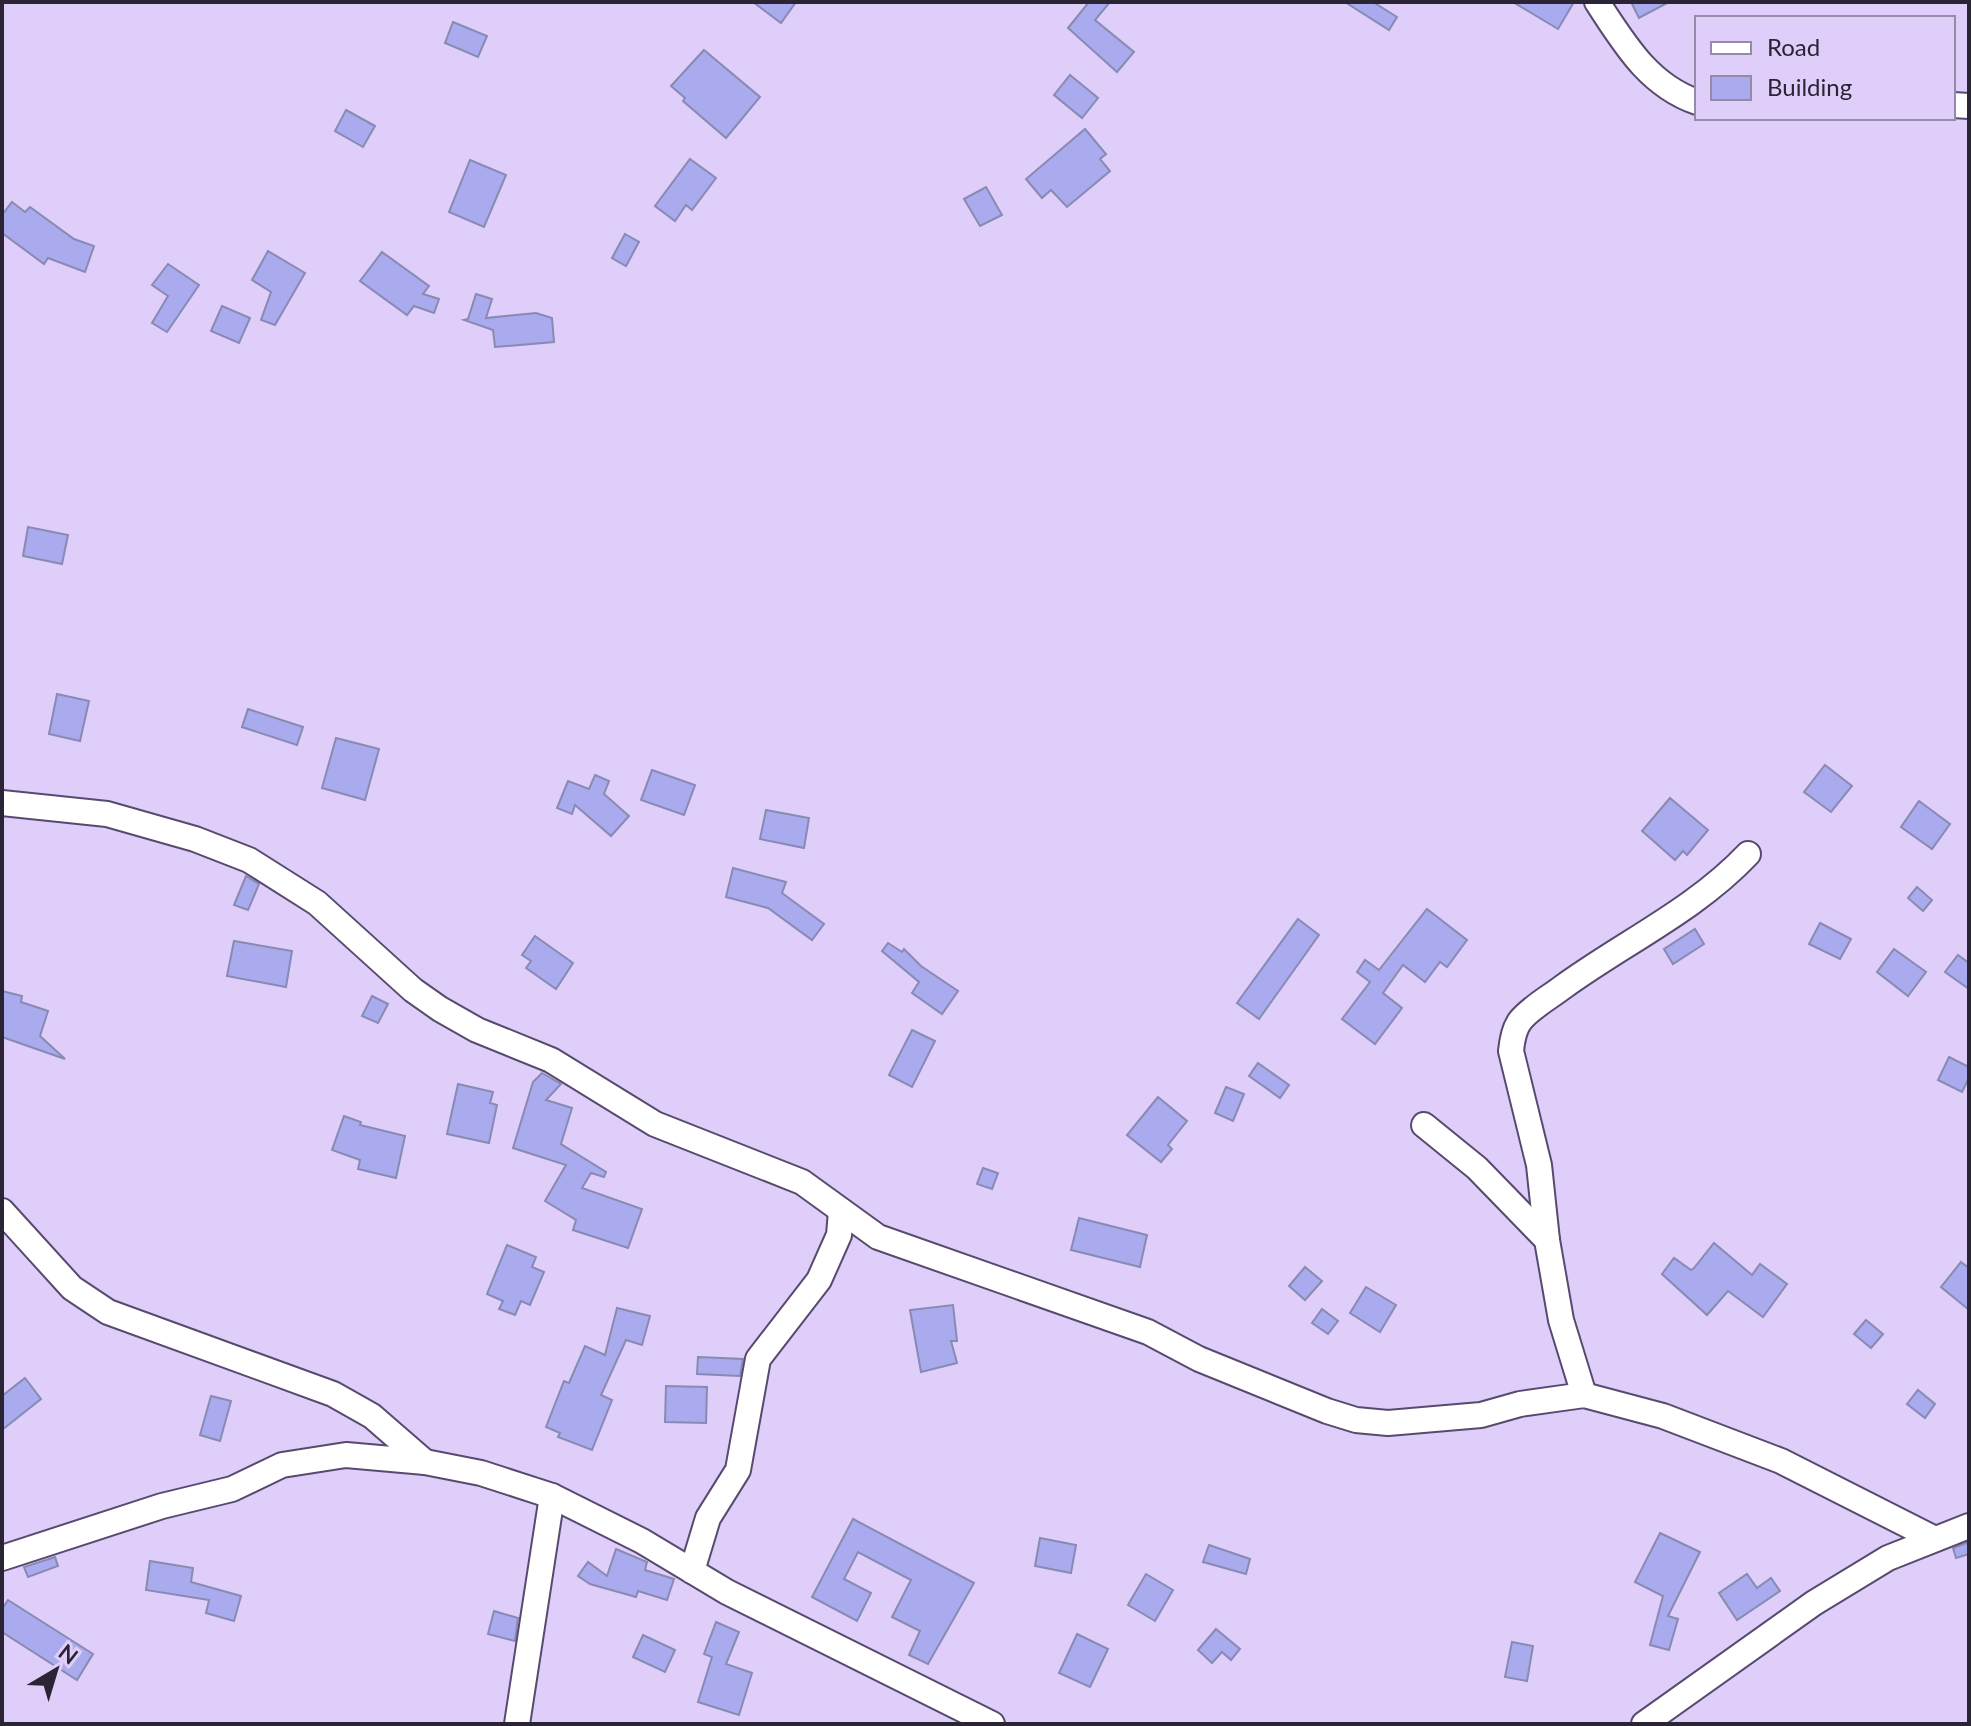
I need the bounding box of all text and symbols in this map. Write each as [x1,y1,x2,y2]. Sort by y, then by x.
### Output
legend [1695,16,1955,120]
text: Road [1767,32,1820,61]
text: Building [1767,72,1852,101]
north arrow [16,1630,96,1710]
text: N [54,1638,84,1670]

